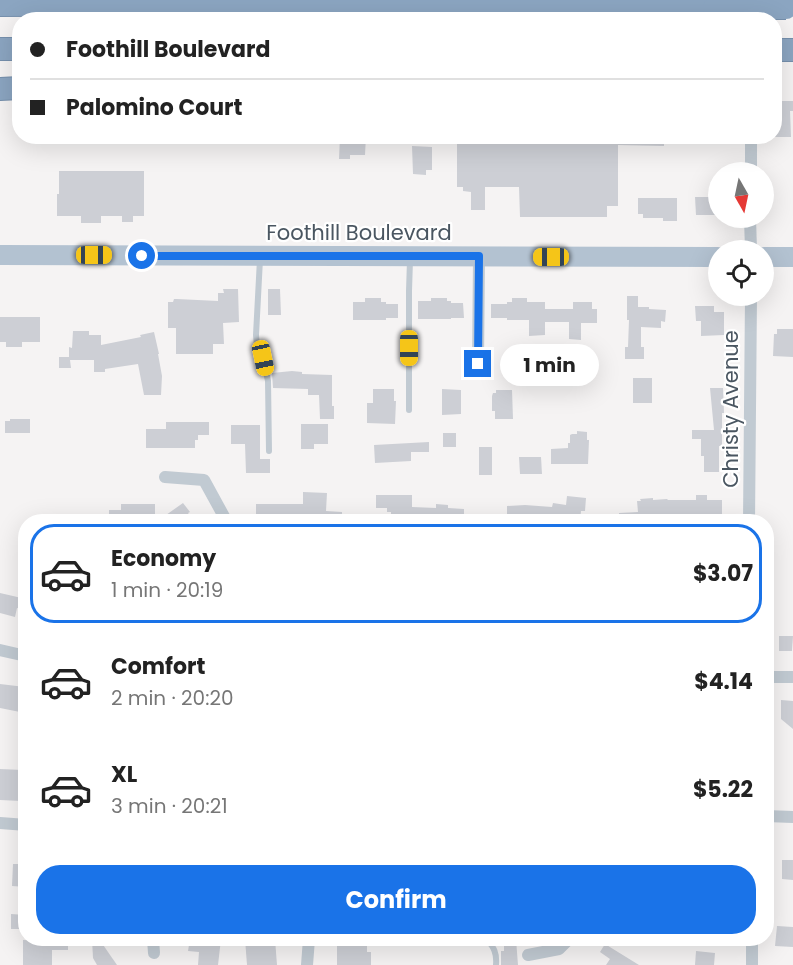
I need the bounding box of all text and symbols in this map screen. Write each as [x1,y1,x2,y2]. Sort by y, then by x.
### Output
text: Foothill Boulevard [66,34,270,65]
text: Palomino Court [66,92,242,123]
north arrow [708,162,774,228]
map controls [708,162,774,306]
street label: Foothill Boulevard [266,218,452,247]
button: locate [708,240,774,306]
route start [128,242,155,269]
car [76,246,112,264]
car [533,248,569,266]
car [400,330,418,366]
street label: Christy Avenue [716,330,745,488]
car [250,339,276,377]
callout: 1 min [499,343,598,385]
route end [464,350,491,377]
text: 1 min [523,351,576,379]
text: Economy [111,543,216,574]
icon: car [39,547,93,601]
text: $3.07 [693,558,753,589]
text: 1 min · 20:19 [111,576,223,604]
text: Comfort [111,651,205,682]
icon: car [39,655,93,709]
text: $4.14 [694,666,753,697]
text: 2 min · 20:20 [111,684,233,712]
text: XL [111,759,137,790]
icon: car [39,763,93,817]
text: $5.22 [693,774,753,805]
text: 3 min · 20:21 [111,792,228,820]
button: Confirm [36,865,756,934]

